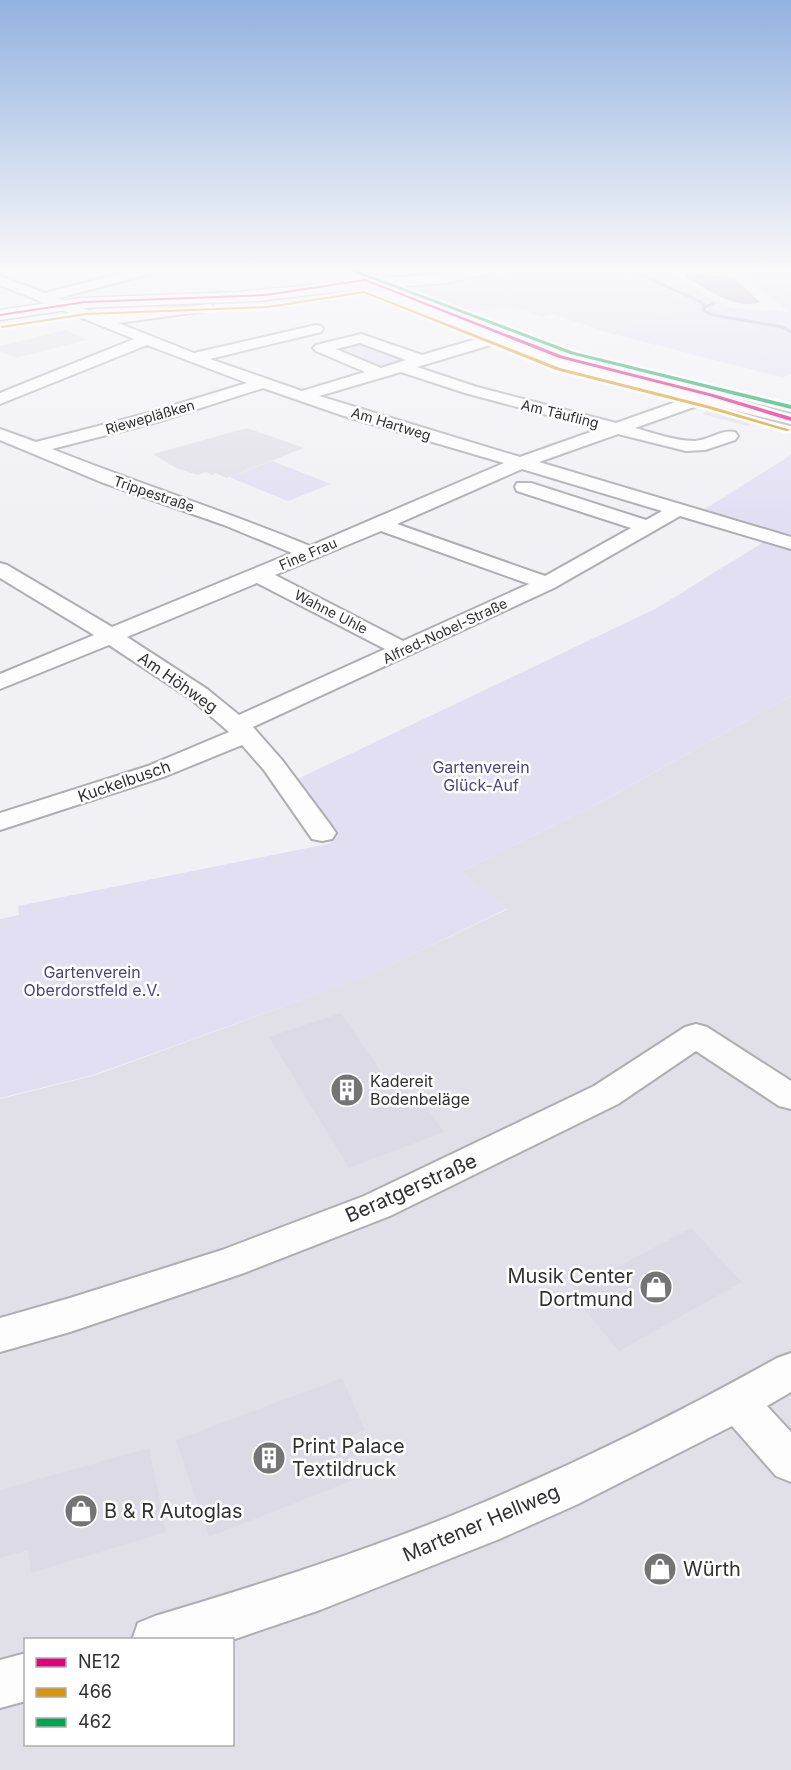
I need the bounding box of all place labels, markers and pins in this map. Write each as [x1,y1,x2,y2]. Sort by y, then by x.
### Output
place label: Kadereit Bodenbeläge [370,1071,470,1109]
building icon: Kadereit Bodenbeläge [329,1072,365,1108]
place label: Musik Center Dortmund [507,1264,633,1311]
shop icon: Musik Center Dortmund [638,1269,674,1305]
place label: Print Palace Textildruck [292,1434,405,1481]
building icon: Print Palace Textildruck [251,1440,287,1476]
shop icon: B & R Autoglas [63,1493,99,1529]
place label: B & R Autoglas [104,1499,243,1523]
shop icon: Würth [642,1551,678,1587]
place label: Würth [683,1557,741,1581]

